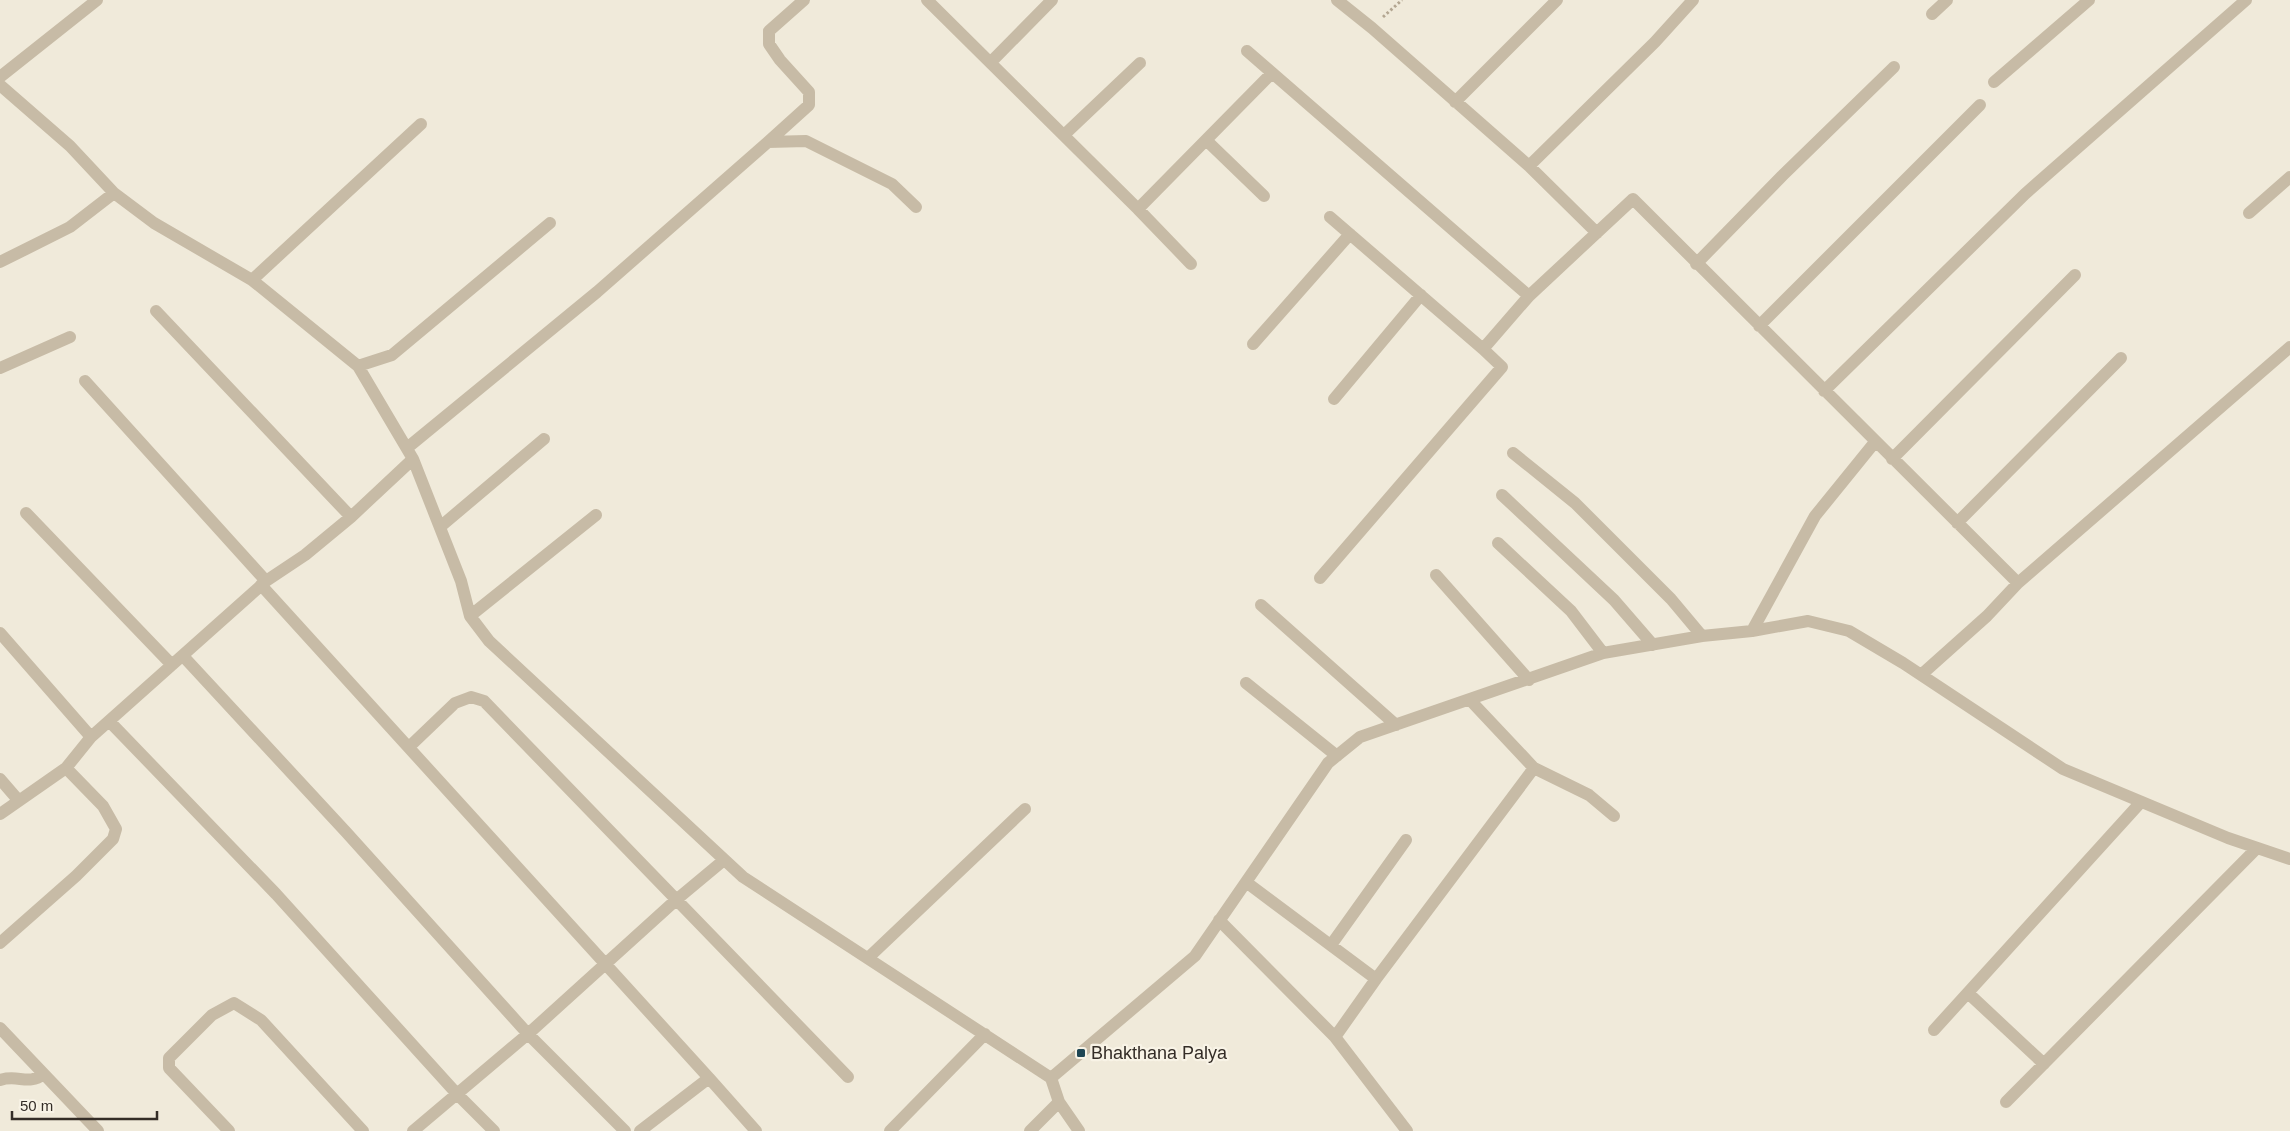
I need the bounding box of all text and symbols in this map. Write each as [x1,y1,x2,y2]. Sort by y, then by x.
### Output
place label: Bhakthana Palya [1091,1043,1228,1063]
marker: Bhakthana Palya [1075,1047,1087,1059]
scale bar [12,1088,158,1120]
text: 50 m [20,1097,53,1114]

